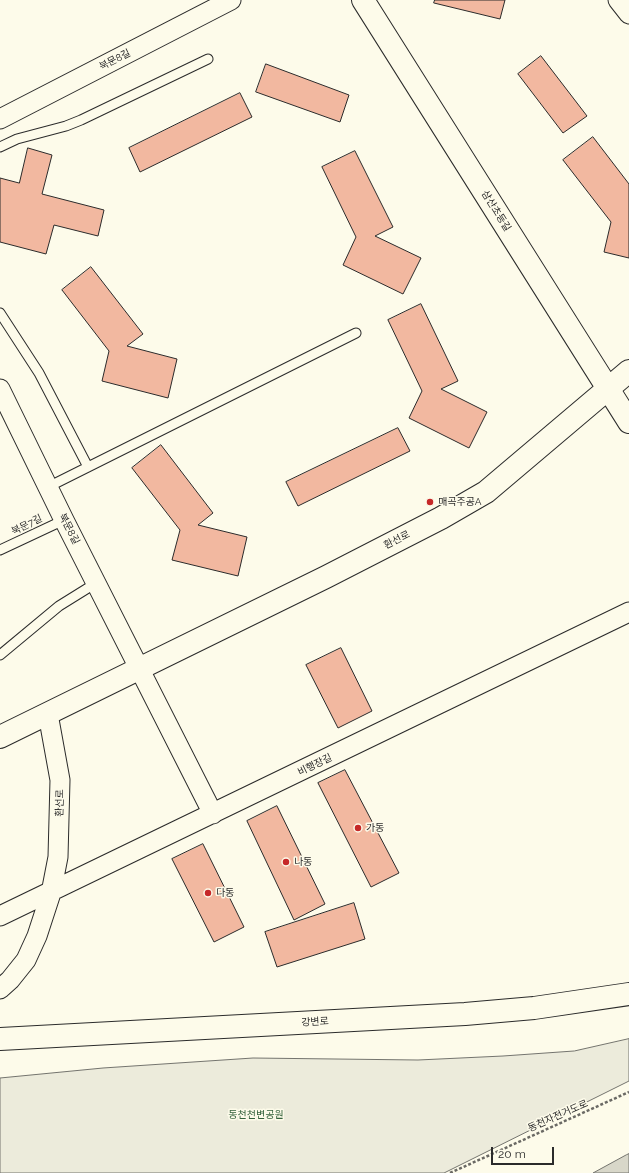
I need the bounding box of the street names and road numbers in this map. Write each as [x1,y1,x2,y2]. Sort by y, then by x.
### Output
street label: 북문8길 [97,47,133,73]
street label: 삼산초등길 [479,188,513,234]
street label: 북문8길 [56,511,82,547]
street label: 북문7길 [10,512,44,538]
street label: 환선로 [382,528,412,552]
street label: 비행장길 [296,752,334,778]
street label: 환선로 [54,789,66,817]
street label: 강변로 [301,1015,329,1029]
street label: 동천자전거도로 [526,1097,590,1135]

